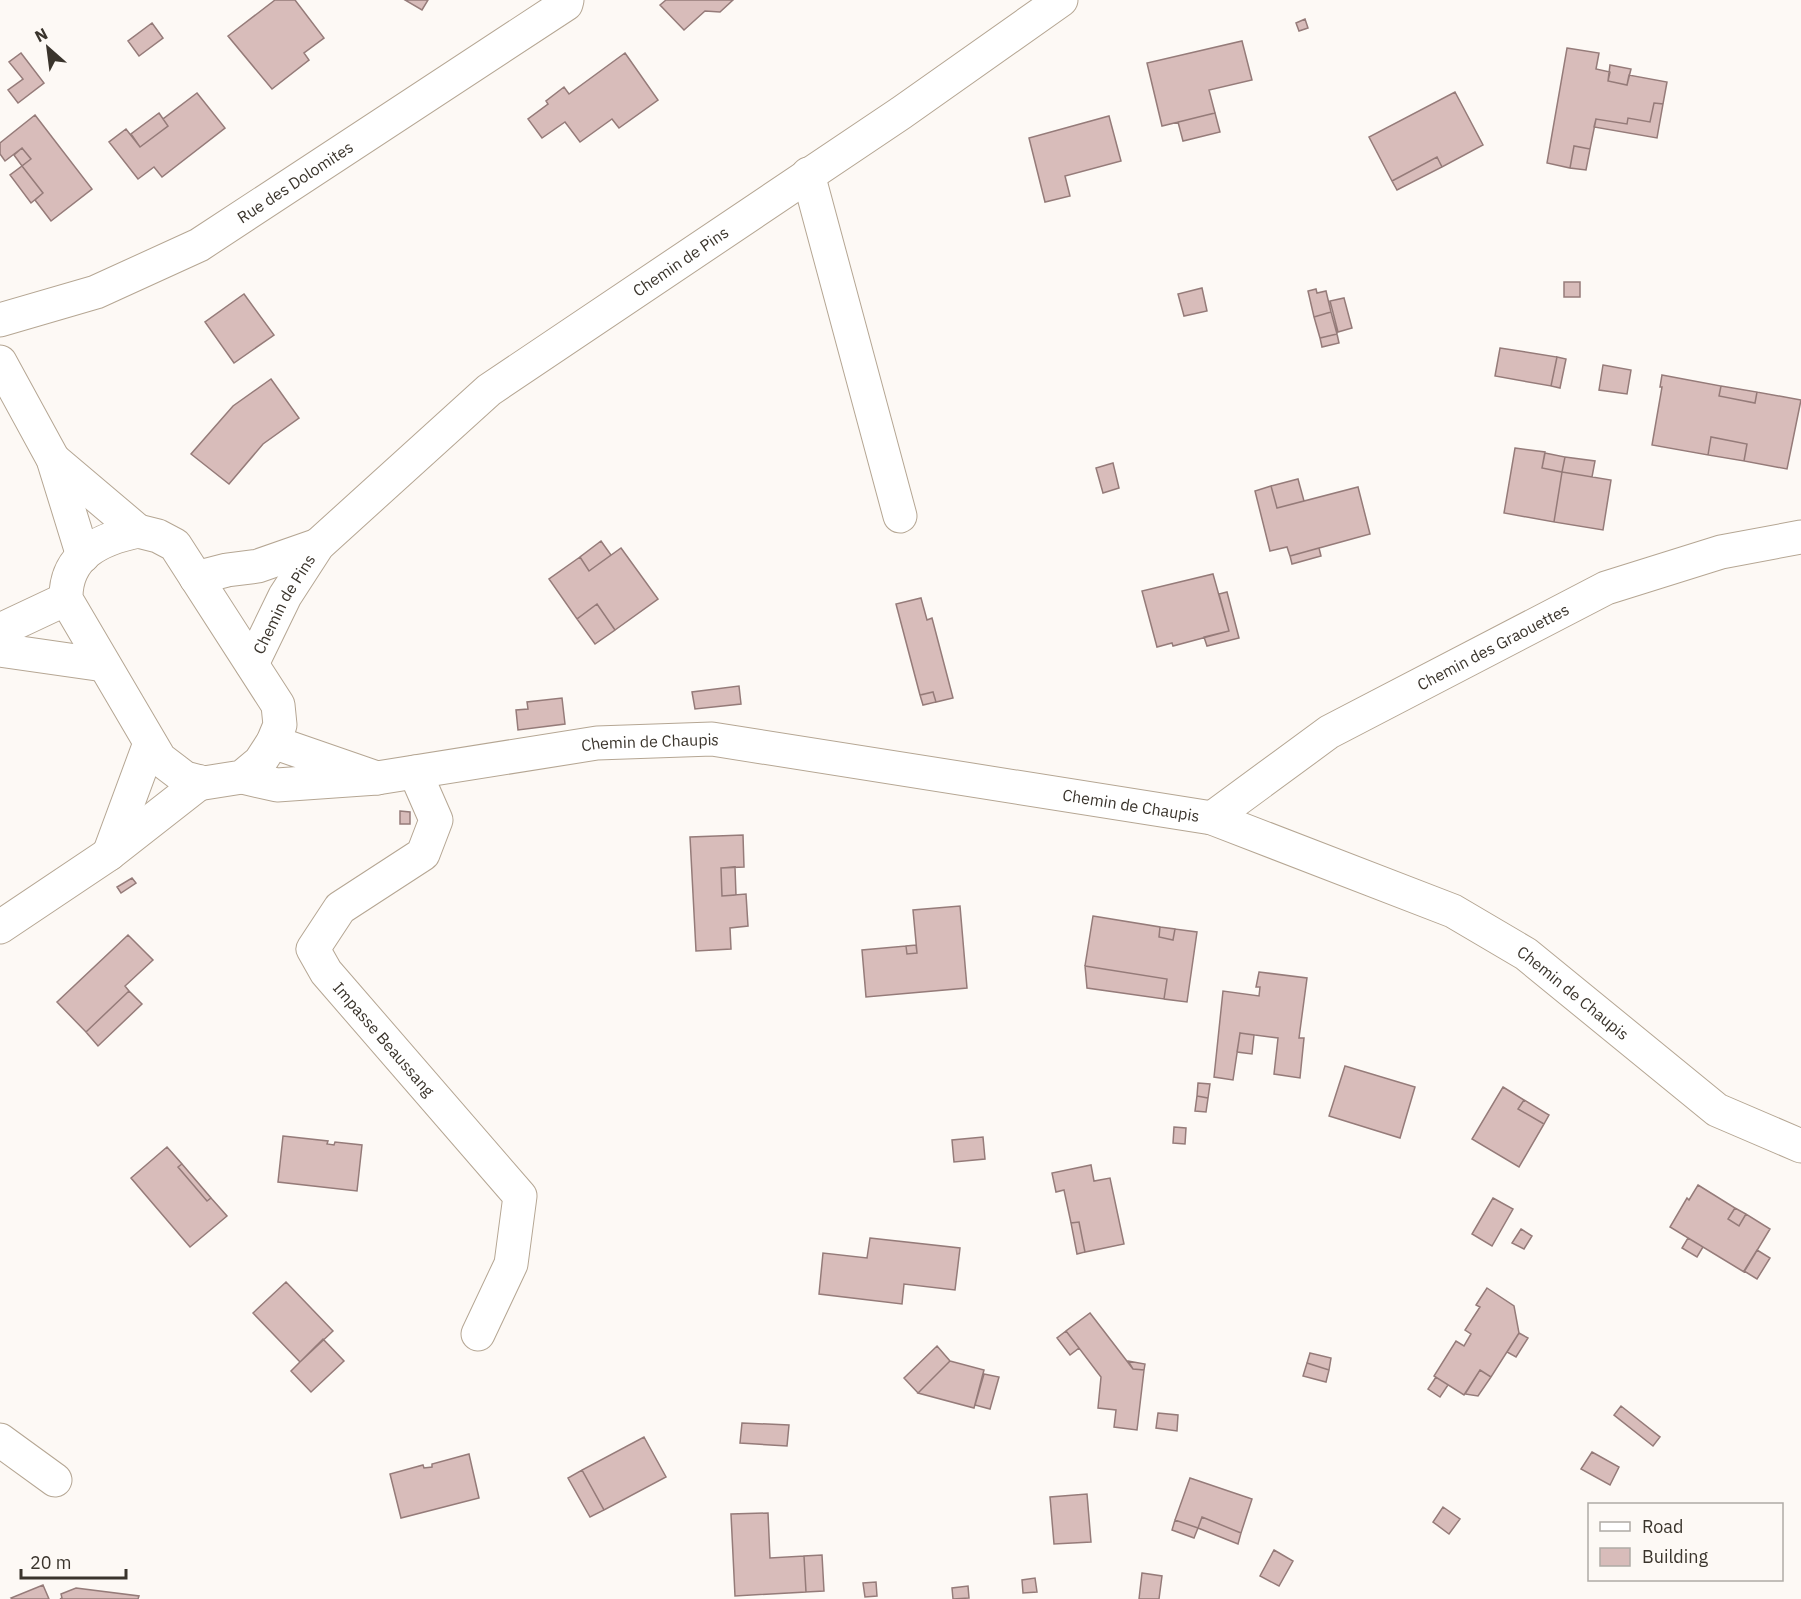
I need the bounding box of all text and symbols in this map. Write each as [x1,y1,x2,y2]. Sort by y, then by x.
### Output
north arrow [18,18,78,78]
text: N [31,23,51,46]
street label: Rue des Dolomites [233,137,357,227]
street label: Chemin de Pins [629,222,732,300]
street label: Chemin de Pins [248,550,319,657]
street label: Chemin des Graouettes [1414,599,1572,694]
street label: Chemin de Chaupis [580,729,721,755]
street label: Chemin de Chaupis [1061,785,1201,826]
street label: Chemin de Chaupis [1514,941,1633,1044]
street label: Impasse Beaussang [329,978,439,1101]
legend [1588,1503,1783,1581]
text: Road [1642,1515,1683,1538]
scale bar [21,1542,126,1580]
text: Building [1642,1545,1709,1568]
text: 20 m [30,1551,72,1574]

